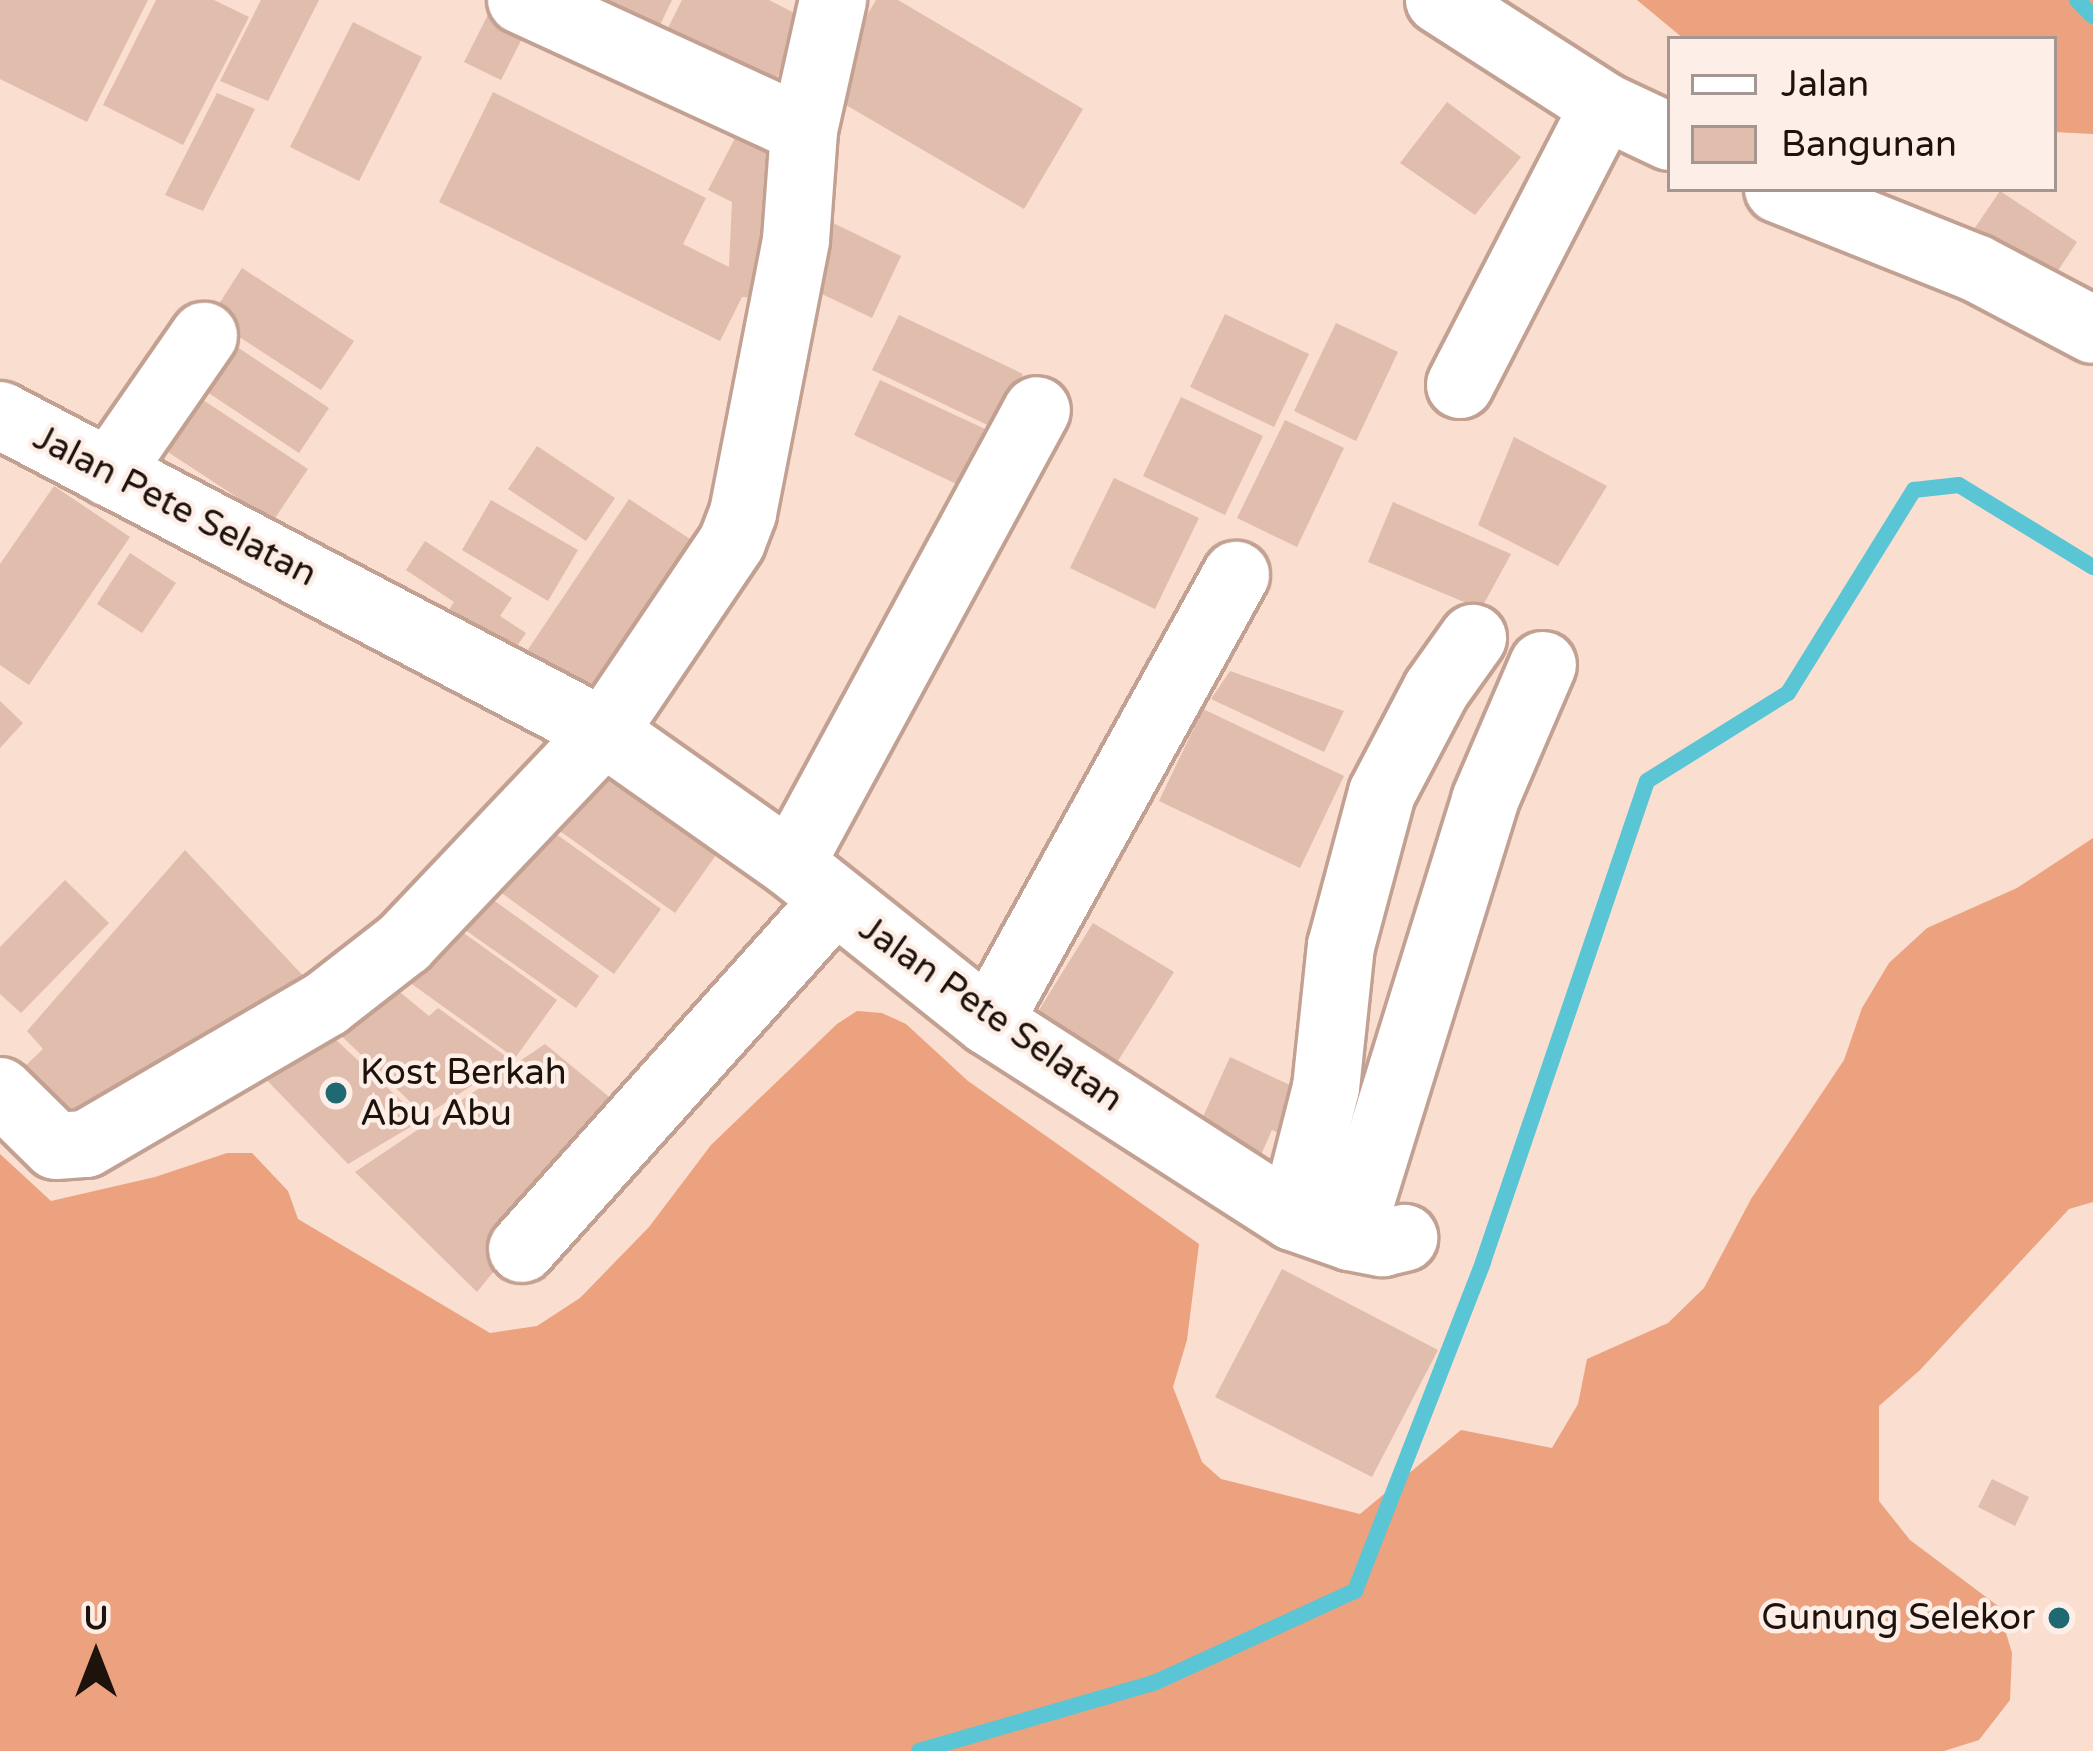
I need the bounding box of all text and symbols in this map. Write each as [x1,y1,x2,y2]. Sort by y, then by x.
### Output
legend [1667,36,2057,192]
text: Jalan [1781,63,1869,106]
text: Bangunan [1781,123,1957,166]
street label: Jalan Pete Selatan [26,416,324,596]
street label: Jalan Pete Selatan [851,907,1131,1121]
place label: Kost Berkah Abu Abu [360,1050,567,1135]
marker: Kost Berkah Abu Abu [323,1080,349,1106]
north arrow [36,1595,156,1715]
place label: Gunung Selekor [1761,1596,2035,1640]
text: U [83,1599,109,1638]
marker: Gunung Selekor [2046,1605,2072,1631]

